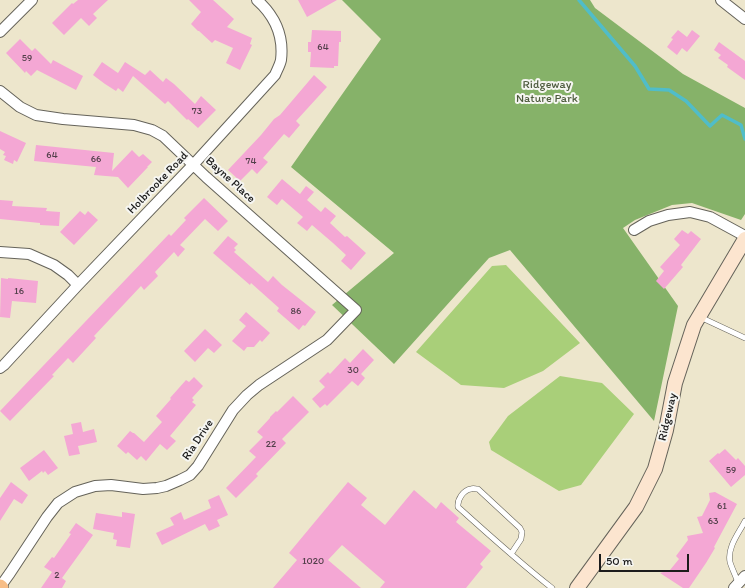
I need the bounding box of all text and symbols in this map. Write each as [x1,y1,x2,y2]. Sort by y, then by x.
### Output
house number: 64 [317,41,329,53]
house number: 59 [22,52,32,64]
park label: Ridgeway Nature Park [516,78,578,106]
house number: 73 [192,105,202,117]
house number: 64 [46,149,58,161]
street label: Holbrooke Road [125,149,191,217]
house number: 66 [91,153,101,165]
street label: Bayne Place [202,154,258,206]
house number: 74 [246,155,256,167]
house number: 16 [14,285,24,297]
house number: 86 [291,305,301,317]
house number: 30 [347,364,359,376]
street label: Ridgeway [655,392,681,442]
street label: Ria Drive [179,417,217,463]
house number: 22 [266,438,276,450]
house number: 59 [726,464,736,476]
house number: 61 [717,500,727,512]
house number: 63 [708,515,718,527]
scale bar [601,546,691,572]
text: 50 m [606,554,632,568]
house number: 1020 [302,555,324,567]
house number: 2 [54,569,60,581]

